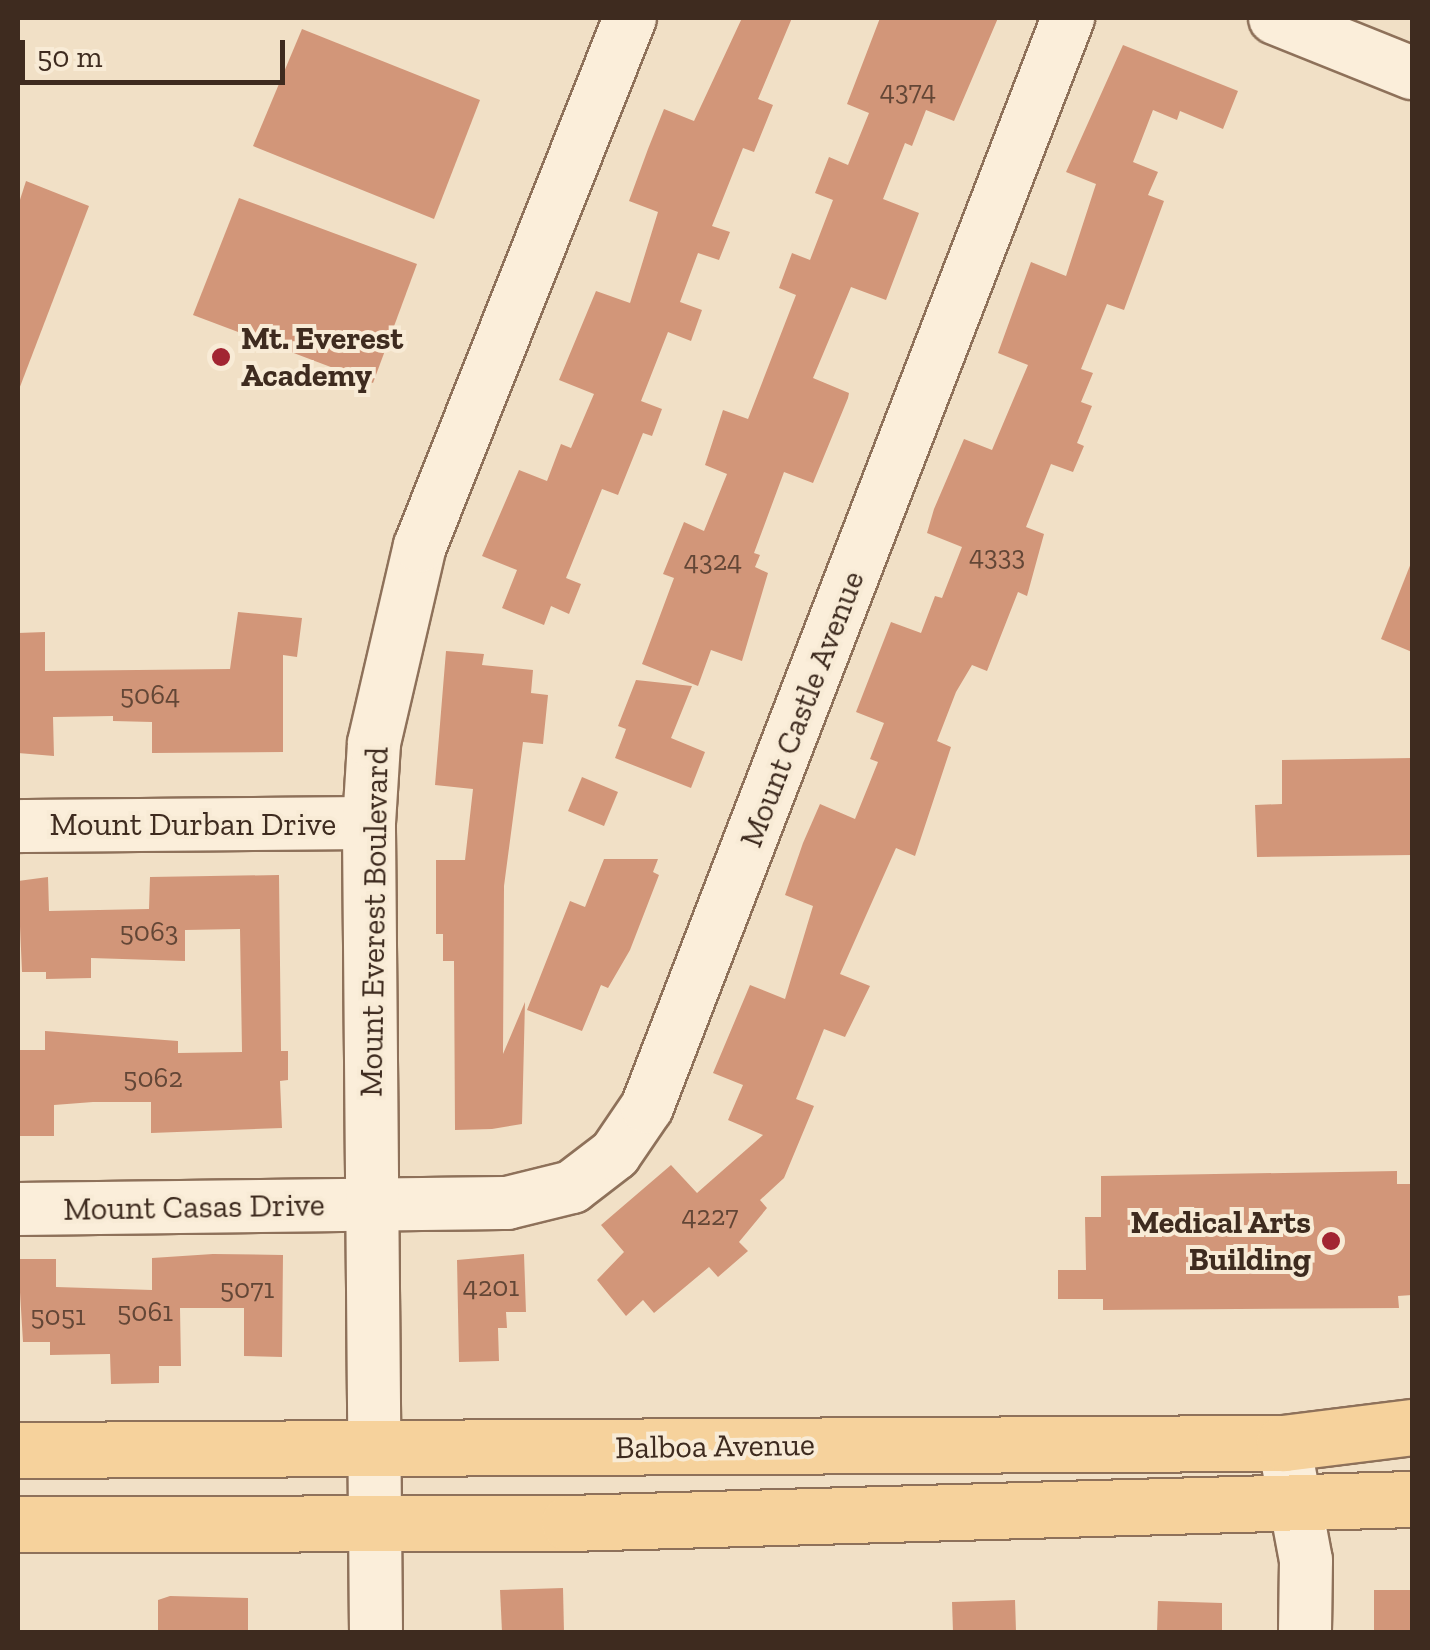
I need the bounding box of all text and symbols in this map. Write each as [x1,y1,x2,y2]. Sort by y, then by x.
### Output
scale bar [25,20,290,82]
text: 50 m [37,39,102,75]
house number: 4374 [880,74,936,108]
place label: Mt. Everest Academy [241,320,403,395]
marker: Mt. Everest Academy [210,346,232,368]
house number: 4333 [969,539,1025,573]
house number: 4324 [684,544,742,578]
street label: Mount Castle Avenue [731,565,873,853]
house number: 5064 [120,678,180,712]
street label: Mount Everest Boulevard [352,747,396,1097]
street label: Mount Durban Drive [50,805,336,843]
house number: 5063 [119,915,179,949]
house number: 5062 [123,1061,183,1095]
street label: Mount Casas Drive [63,1186,325,1228]
house number: 4227 [681,1199,739,1233]
place label: Medical Arts Building [1130,1204,1311,1279]
marker: Medical Arts Building [1320,1230,1342,1252]
house number: 4201 [463,1270,519,1304]
house number: 5071 [220,1272,274,1306]
house number: 5061 [117,1295,173,1329]
house number: 5051 [30,1299,86,1333]
street label: Balboa Avenue [614,1425,816,1467]

